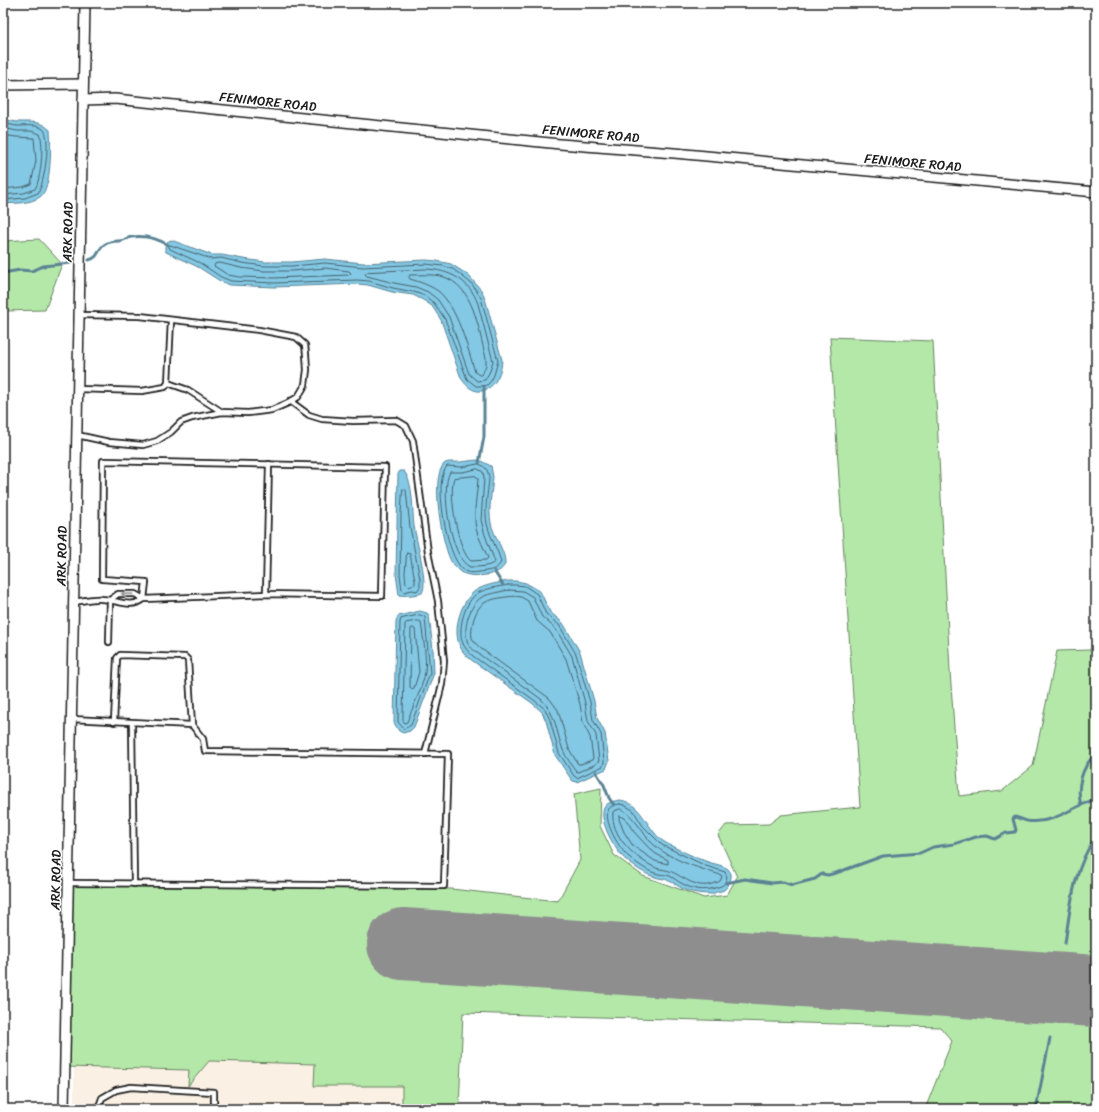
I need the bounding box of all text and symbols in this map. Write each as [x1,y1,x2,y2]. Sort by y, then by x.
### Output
street label: FENIMORE ROAD [218,85,318,118]
street label: FENIMORE ROAD [541,118,641,149]
street label: FENIMORE ROAD [863,147,963,178]
street label: ARK ROAD [55,202,80,263]
street label: ARK ROAD [49,526,74,587]
one-way arrow [121,590,134,598]
street label: ARK ROAD [43,850,68,911]

